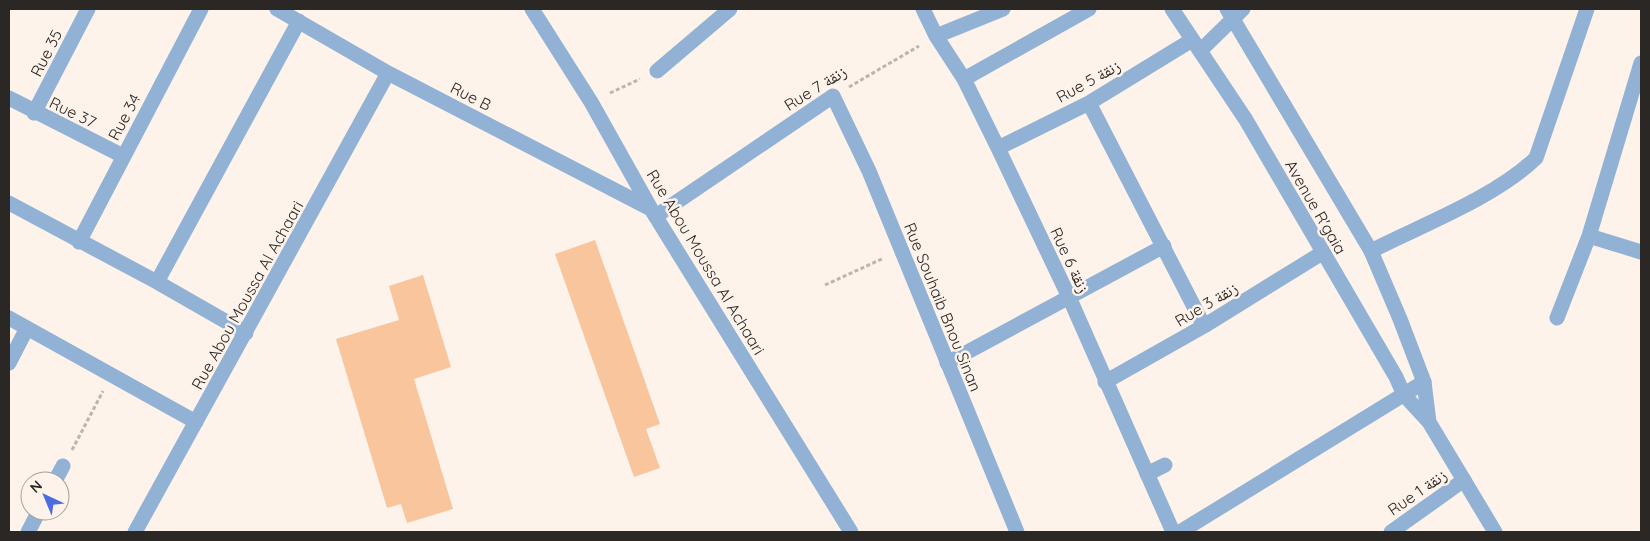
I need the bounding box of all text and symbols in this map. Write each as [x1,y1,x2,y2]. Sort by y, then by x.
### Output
street label: Rue 35 [26,26,66,80]
street label: Rue 5 زنقة [1052,55,1124,107]
street label: Rue 7 زنقة [780,61,850,115]
street label: Rue B [447,77,495,115]
street label: Rue 34 [103,90,145,144]
street label: Rue 37 [46,92,100,132]
street label: Avenue R'gaia [1281,156,1351,258]
street label: Rue Abou Moussa Al Achaari [643,166,769,358]
street label: Rue Abou Moussa Al Achaari [187,197,307,393]
street label: Rue Souhaib Bnou Sinan [900,220,986,394]
street label: Rue 6 زنقة [1046,224,1094,296]
street label: Rue 3 زنقة [1171,277,1241,331]
street label: Rue 1 زنقة [1384,464,1450,520]
north arrow [20,471,70,521]
text: N [26,477,46,497]

